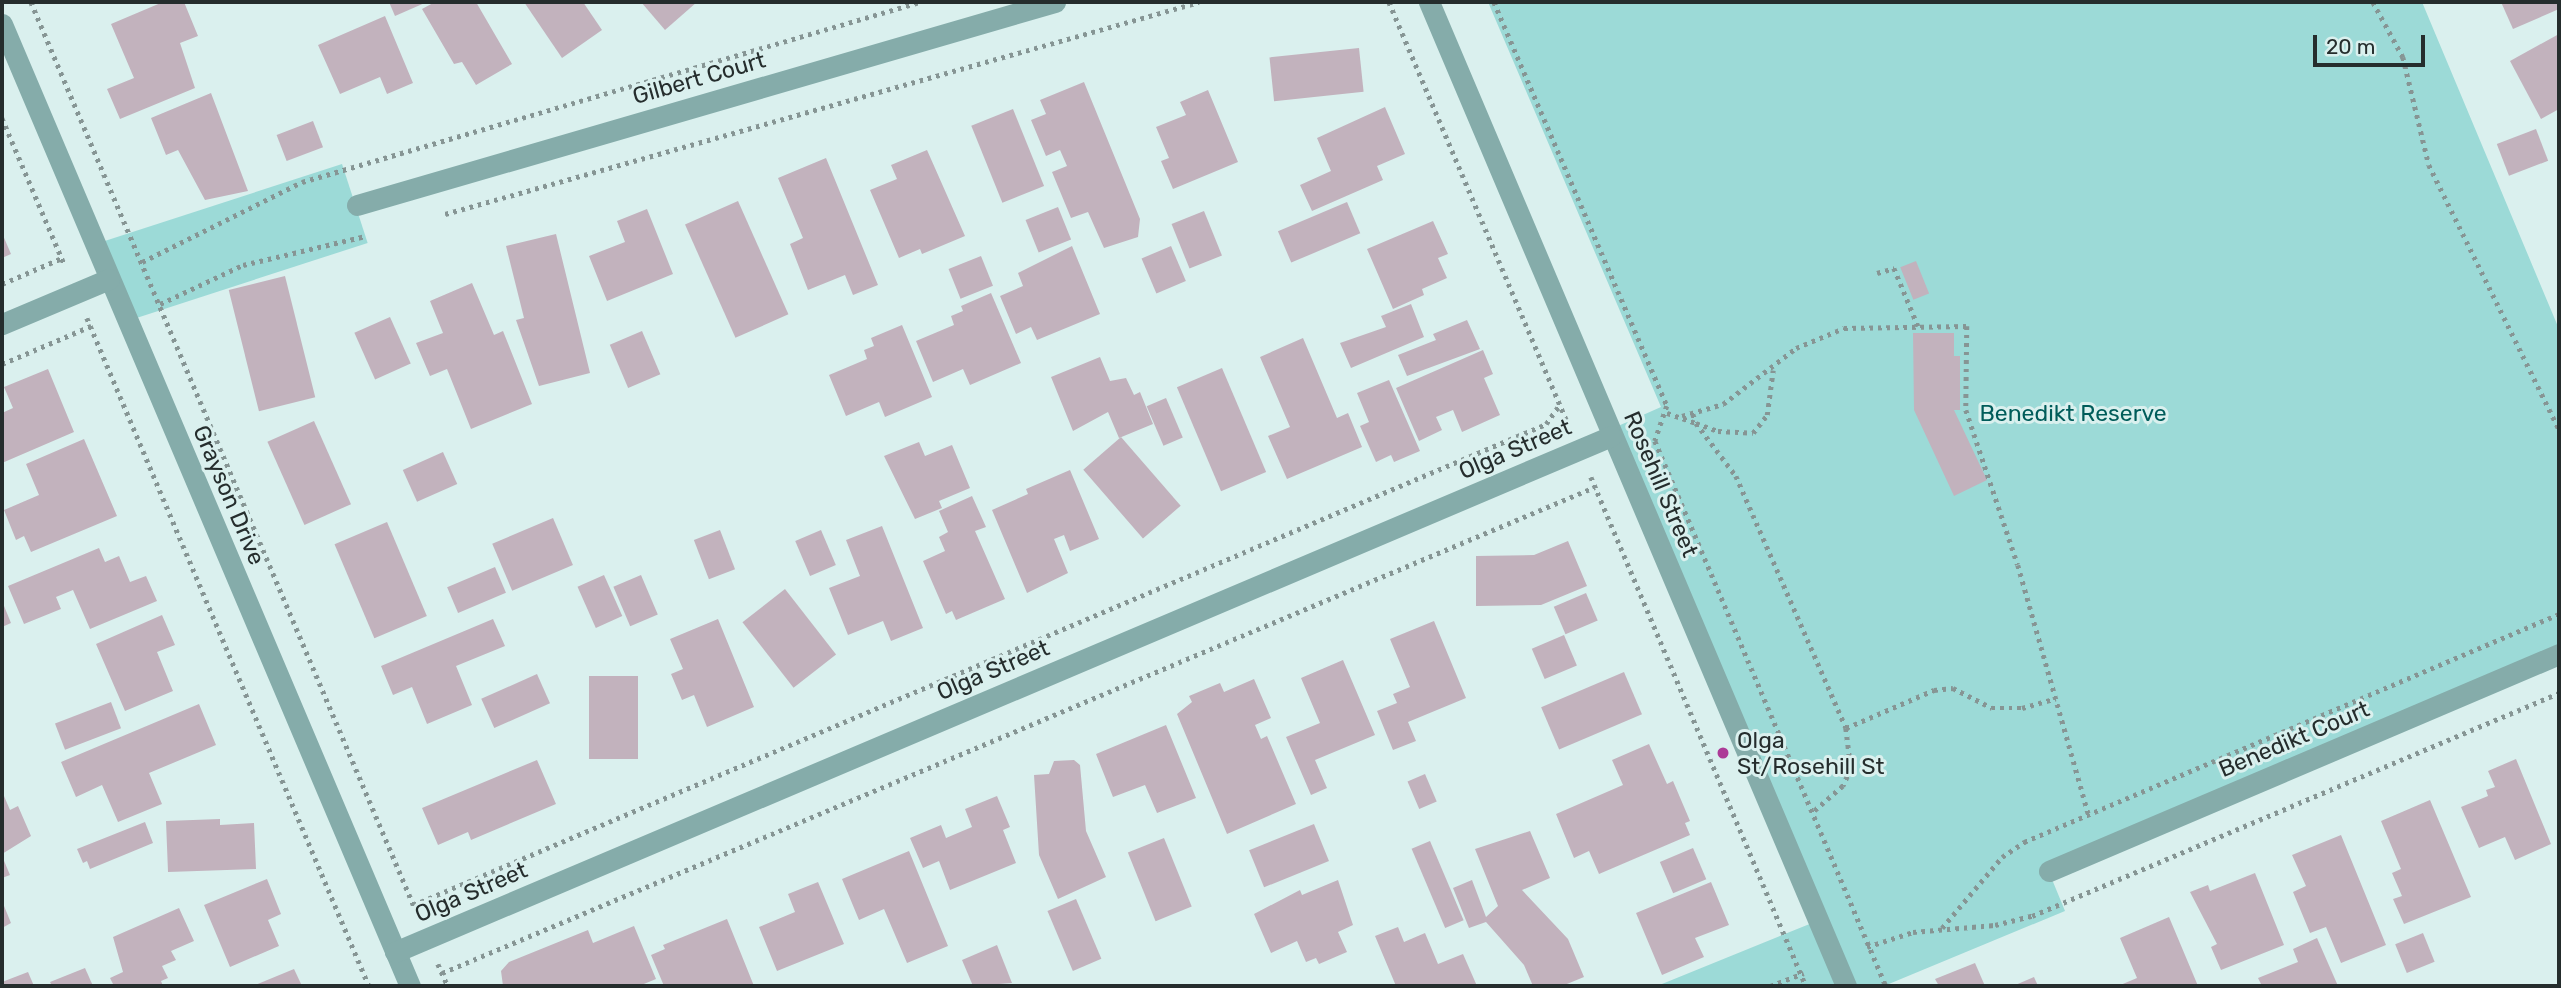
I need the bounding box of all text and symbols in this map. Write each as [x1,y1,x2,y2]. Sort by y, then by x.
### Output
scale bar [2316,21,2428,65]
text: 20 m [2326,34,2375,59]
street label: Gilbert Court [629,46,769,110]
park label: Benedikt Reserve [1979,399,2167,427]
street label: Rosehill Street [1618,407,1704,561]
street label: Olga Street [1455,413,1575,485]
street label: Grayson Drive [187,421,271,569]
street label: Olga Street [933,634,1053,706]
street label: Benedikt Court [2215,695,2373,783]
place label: Olga St/Rosehill St [1737,726,1885,780]
marker: Olga St/Rosehill St [1715,745,1731,761]
street label: Olga Street [411,856,531,928]

